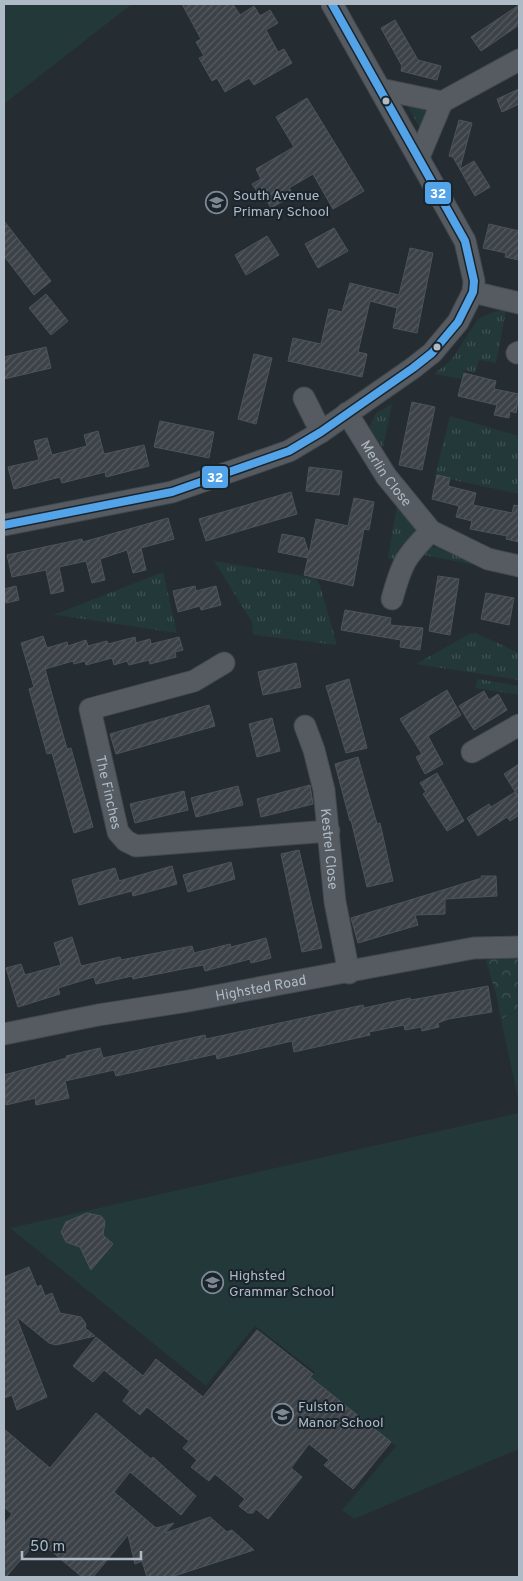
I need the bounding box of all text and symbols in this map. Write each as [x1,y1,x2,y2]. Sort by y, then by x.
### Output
unlabelled marker [381,96,391,106]
line badge: 32 [424,181,452,205]
text: 32 [430,186,446,203]
place label: South Avenue Primary School [233,188,329,221]
school or university icon: South Avenue Primary School [205,191,229,215]
unlabelled marker [432,342,442,352]
street label: Merlin Close [356,438,415,511]
line badge: 32 [201,465,229,489]
text: 32 [207,470,223,487]
street label: The Finches [91,754,124,831]
street label: Kestrel Close [316,808,341,890]
street label: Highsted Road [214,972,308,1006]
place label: Highsted Grammar School [229,1268,334,1301]
school or university icon: Highsted Grammar School [201,1271,225,1295]
place label: Fulston Manor School [298,1399,384,1432]
school or university icon: Fulston Manor School [270,1402,294,1426]
scale bar [22,1528,141,1560]
text: 50 m [30,1538,65,1557]

